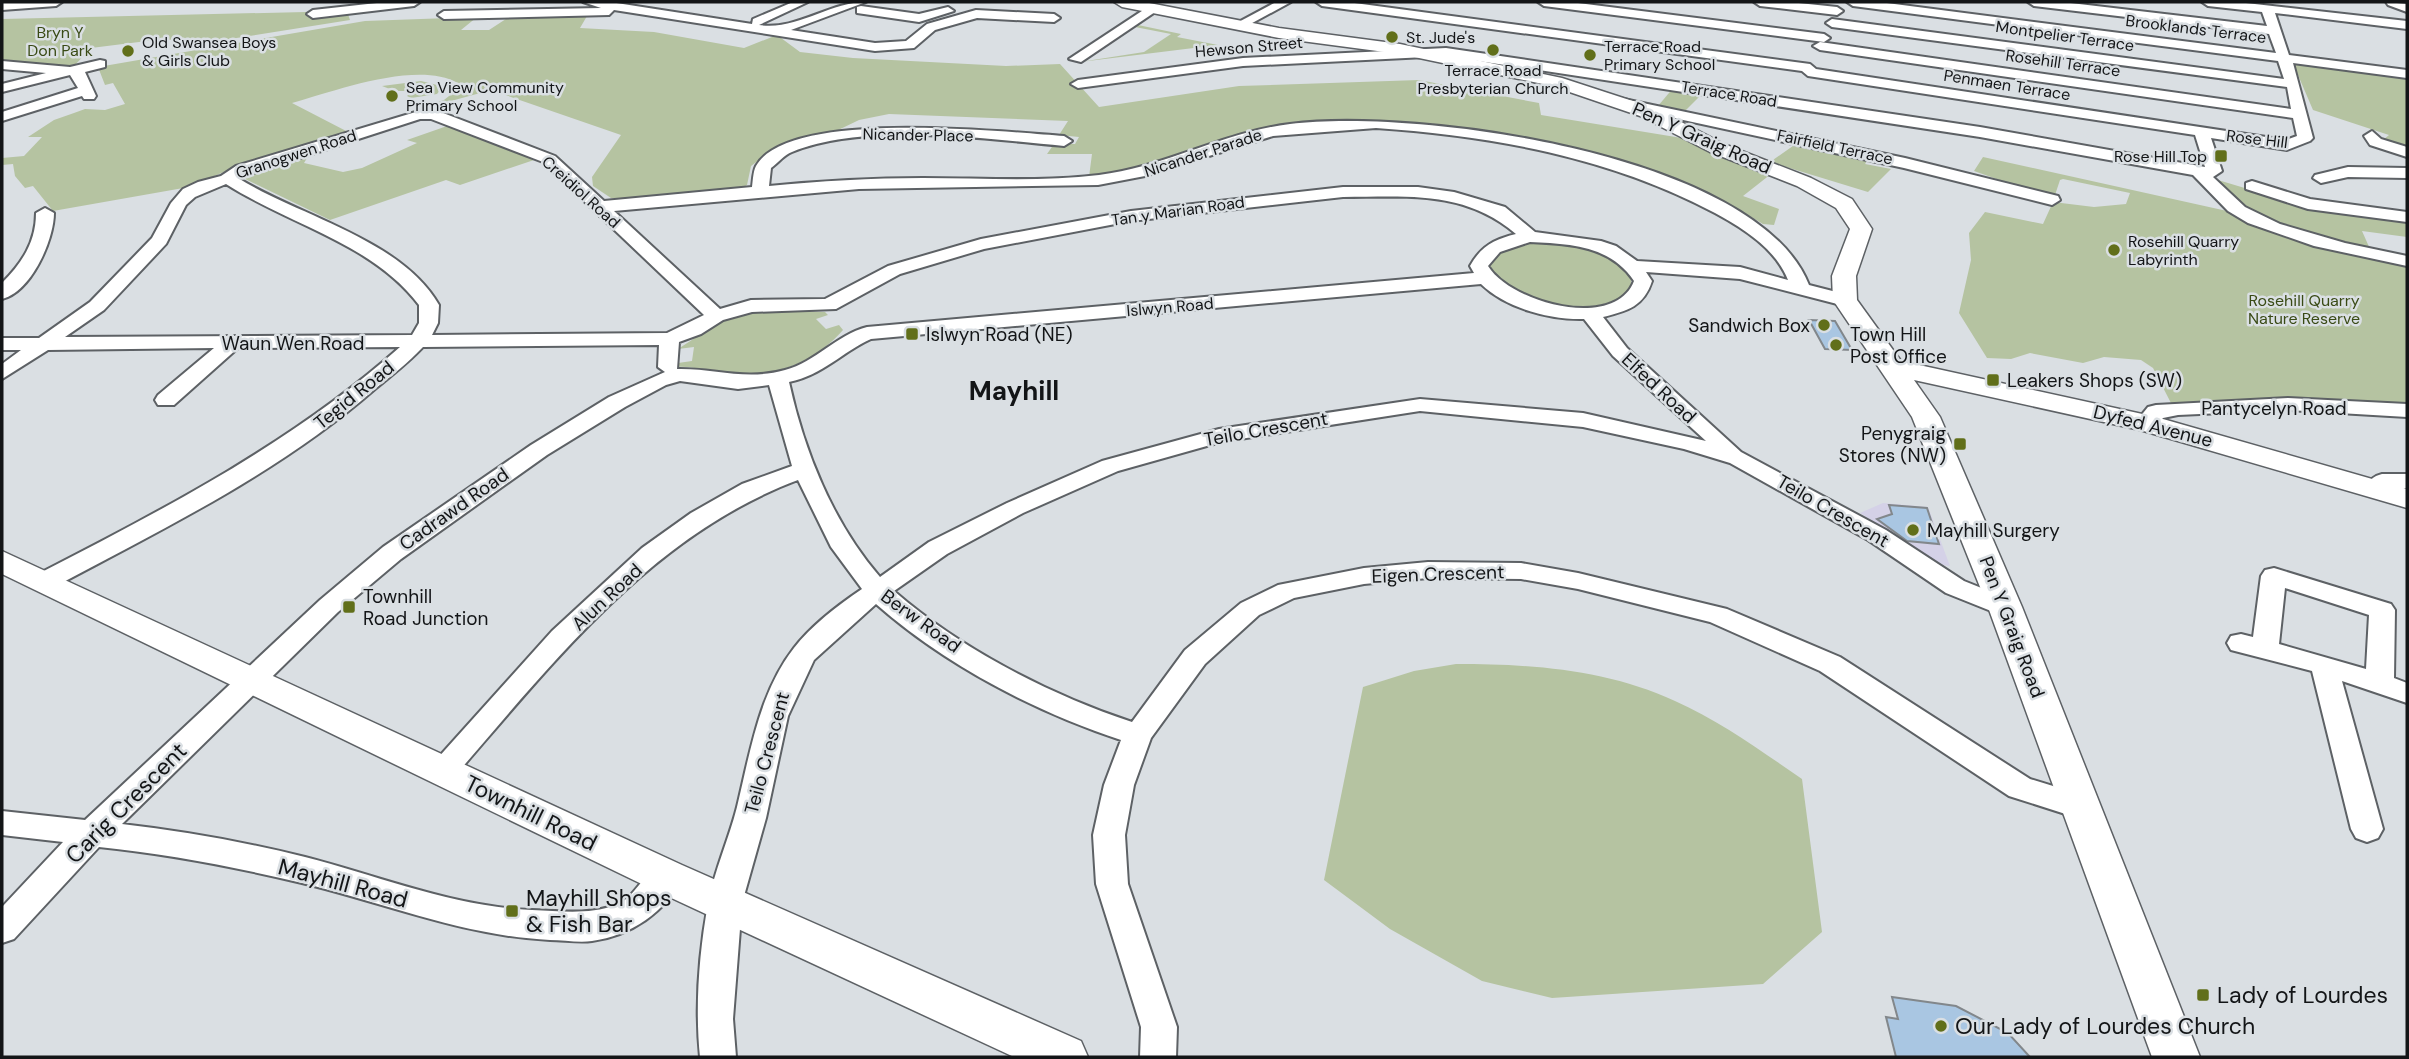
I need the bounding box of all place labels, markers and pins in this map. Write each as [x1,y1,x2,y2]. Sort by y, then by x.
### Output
place label: St. Jude's [1406,27,1475,48]
marker: St. Jude's [1384,29,1400,45]
place label: Old Swansea Boys & Girls Club [142,32,276,71]
place label: Terrace Road Primary School [1604,36,1715,75]
marker: Terrace Road Presbyterian Church [1485,42,1501,58]
marker: Old Swansea Boys & Girls Club [120,43,136,59]
marker: Terrace Road Primary School [1582,47,1598,63]
place label: Terrace Road Presbyterian Church [1417,60,1569,99]
place label: Sea View Community Primary School [406,77,564,116]
marker: Sea View Community Primary School [384,88,400,104]
place label: Rose Hill Top [2114,146,2207,167]
marker: Rose Hill Top [2213,148,2229,164]
place label: Rosehill Quarry Labyrinth [2128,231,2239,270]
marker: Rosehill Quarry Labyrinth [2106,242,2122,258]
place label: Sandwich Box [1688,313,1811,338]
marker: Sandwich Box [1816,317,1832,333]
place label: Islwyn Road (NE) [926,322,1073,347]
place label: Town Hill Post Office [1850,322,1947,369]
marker: Islwyn Road (NE) [904,326,920,342]
marker: Town Hill Post Office [1828,337,1844,353]
place label: Leakers Shops (SW) [2007,368,2182,393]
marker: Leakers Shops (SW) [1985,372,2001,388]
place label: Penygraig Stores (NW) [1839,421,1946,468]
marker: Penygraig Stores (NW) [1952,436,1968,452]
place label: Mayhill Surgery [1927,518,2060,543]
marker: Mayhill Surgery [1905,522,1921,538]
place label: Townhill Road Junction [363,584,488,631]
marker: Townhill Road Junction [341,599,357,615]
place label: Mayhill Shops & Fish Bar [526,883,672,939]
marker: Mayhill Shops & Fish Bar [504,903,520,919]
place label: Lady of Lourdes [2217,980,2388,1010]
marker: Lady of Lourdes [2195,987,2211,1003]
place label: Our Lady of Lourdes Church [1955,1011,2255,1041]
marker: Our Lady of Lourdes Church [1933,1018,1949,1034]

